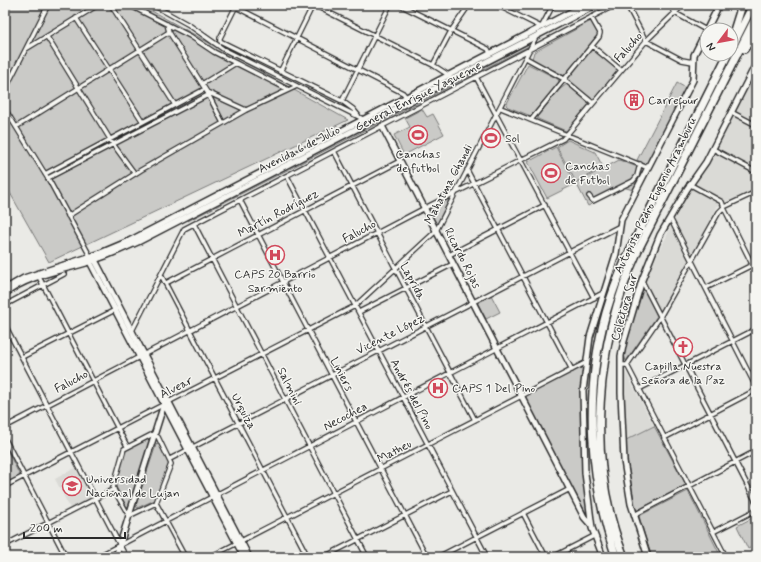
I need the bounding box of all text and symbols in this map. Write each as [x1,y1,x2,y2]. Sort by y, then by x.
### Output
north arrow [699,22,739,62]
street label: Falucho [611,29,647,66]
text: N [703,40,719,54]
street label: General Enrique Yaqueme [353,58,484,136]
building icon: Carrefour [623,89,645,111]
place label: Carrefour [648,93,698,110]
street label: Autopista Pedro Eugenio Aramburu [611,114,701,276]
street label: Avenida 6 de Julio [256,122,343,177]
sports icon: Canchas de futbol [407,124,429,146]
sports icon: Sol [480,127,502,149]
place label: Sol [505,131,520,147]
street label: Mahatma Ghandi [421,142,477,227]
place label: Canchas de futbol [396,147,441,177]
place label: Canchas de Futbol [565,159,611,189]
sports icon: Canchas de Futbol [540,162,562,184]
street label: Martín Rodríguez [235,186,322,242]
street label: Falucho [340,216,379,247]
street label: Ricardo Rojas [440,225,485,292]
hospital icon: CAPS 20 Barrio Sarmiento [264,244,286,266]
street label: Laprida [396,260,429,304]
place label: CAPS 20 Barrio Sarmiento [234,267,316,297]
street label: Colectora Sur [608,272,642,343]
street label: Vicente López [354,311,428,359]
church icon: Capilla Nuestra Señora de la Paz [672,336,694,358]
street label: Liniers [326,355,357,395]
street label: Andrés del Pino [386,356,437,433]
place label: Capilla Nuestra Señora de la Paz [641,359,726,389]
street label: Salmini [273,365,306,408]
street label: Falucho [52,366,91,397]
street label: Alvear [157,373,196,403]
hospital icon: CAPS 1 Del Pino [427,377,449,399]
place label: CAPS 1 Del Pino [452,381,536,397]
street label: Urquiza [227,391,259,432]
street label: Necochea [321,399,370,435]
street label: Matheu [374,436,415,467]
place label: Universidad Nacional de Lujan [86,472,180,502]
school or university icon: Universidad Nacional de Lujan [61,475,83,497]
scale bar [24,514,125,540]
text: 200 m [30,521,63,537]

